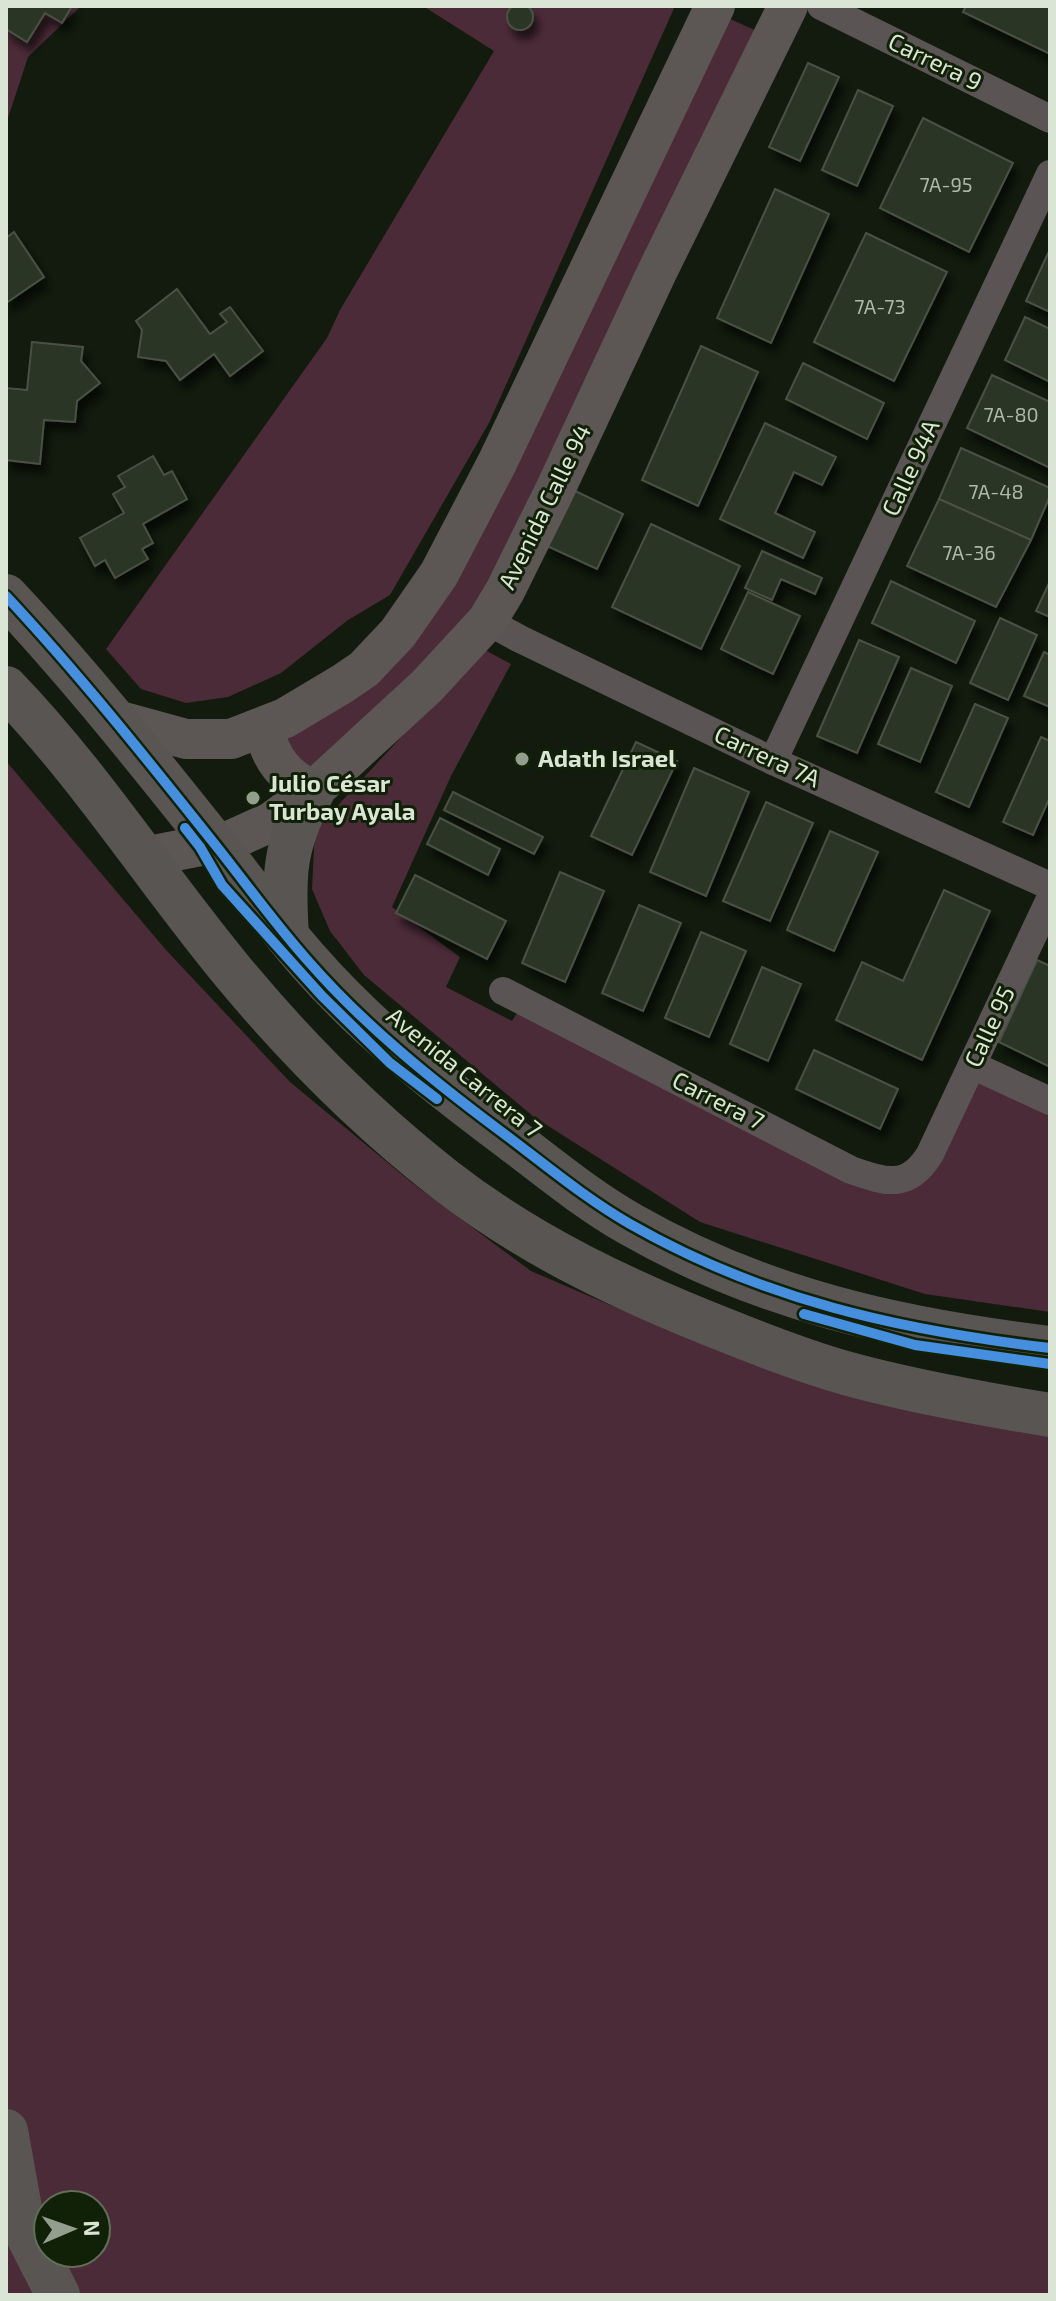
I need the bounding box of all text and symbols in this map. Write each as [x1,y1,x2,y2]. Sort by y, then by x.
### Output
street label: Carrera 9 [884,26,987,96]
house number: 7A-95 [919,172,973,196]
house number: 7A-73 [854,294,906,318]
house number: 7A-80 [983,402,1039,426]
street label: Calle 94A [875,415,945,520]
street label: Avenida Calle 94 [491,419,596,594]
house number: 7A-48 [968,479,1024,503]
house number: 7A-36 [942,540,996,564]
street label: Carrera 7A [710,719,825,793]
place label: Adath Israel [538,743,676,772]
marker: Adath Israel [513,750,531,768]
place label: Julio César Turbay Ayala [269,768,415,825]
marker: Julio César Turbay Ayala [244,789,262,807]
street label: Calle 95 [957,981,1020,1071]
street label: Avenida Carrera 7 [382,1000,548,1143]
street label: Carrera 7 [668,1064,769,1135]
north arrow [32,2189,112,2269]
text: N [80,2220,106,2237]

